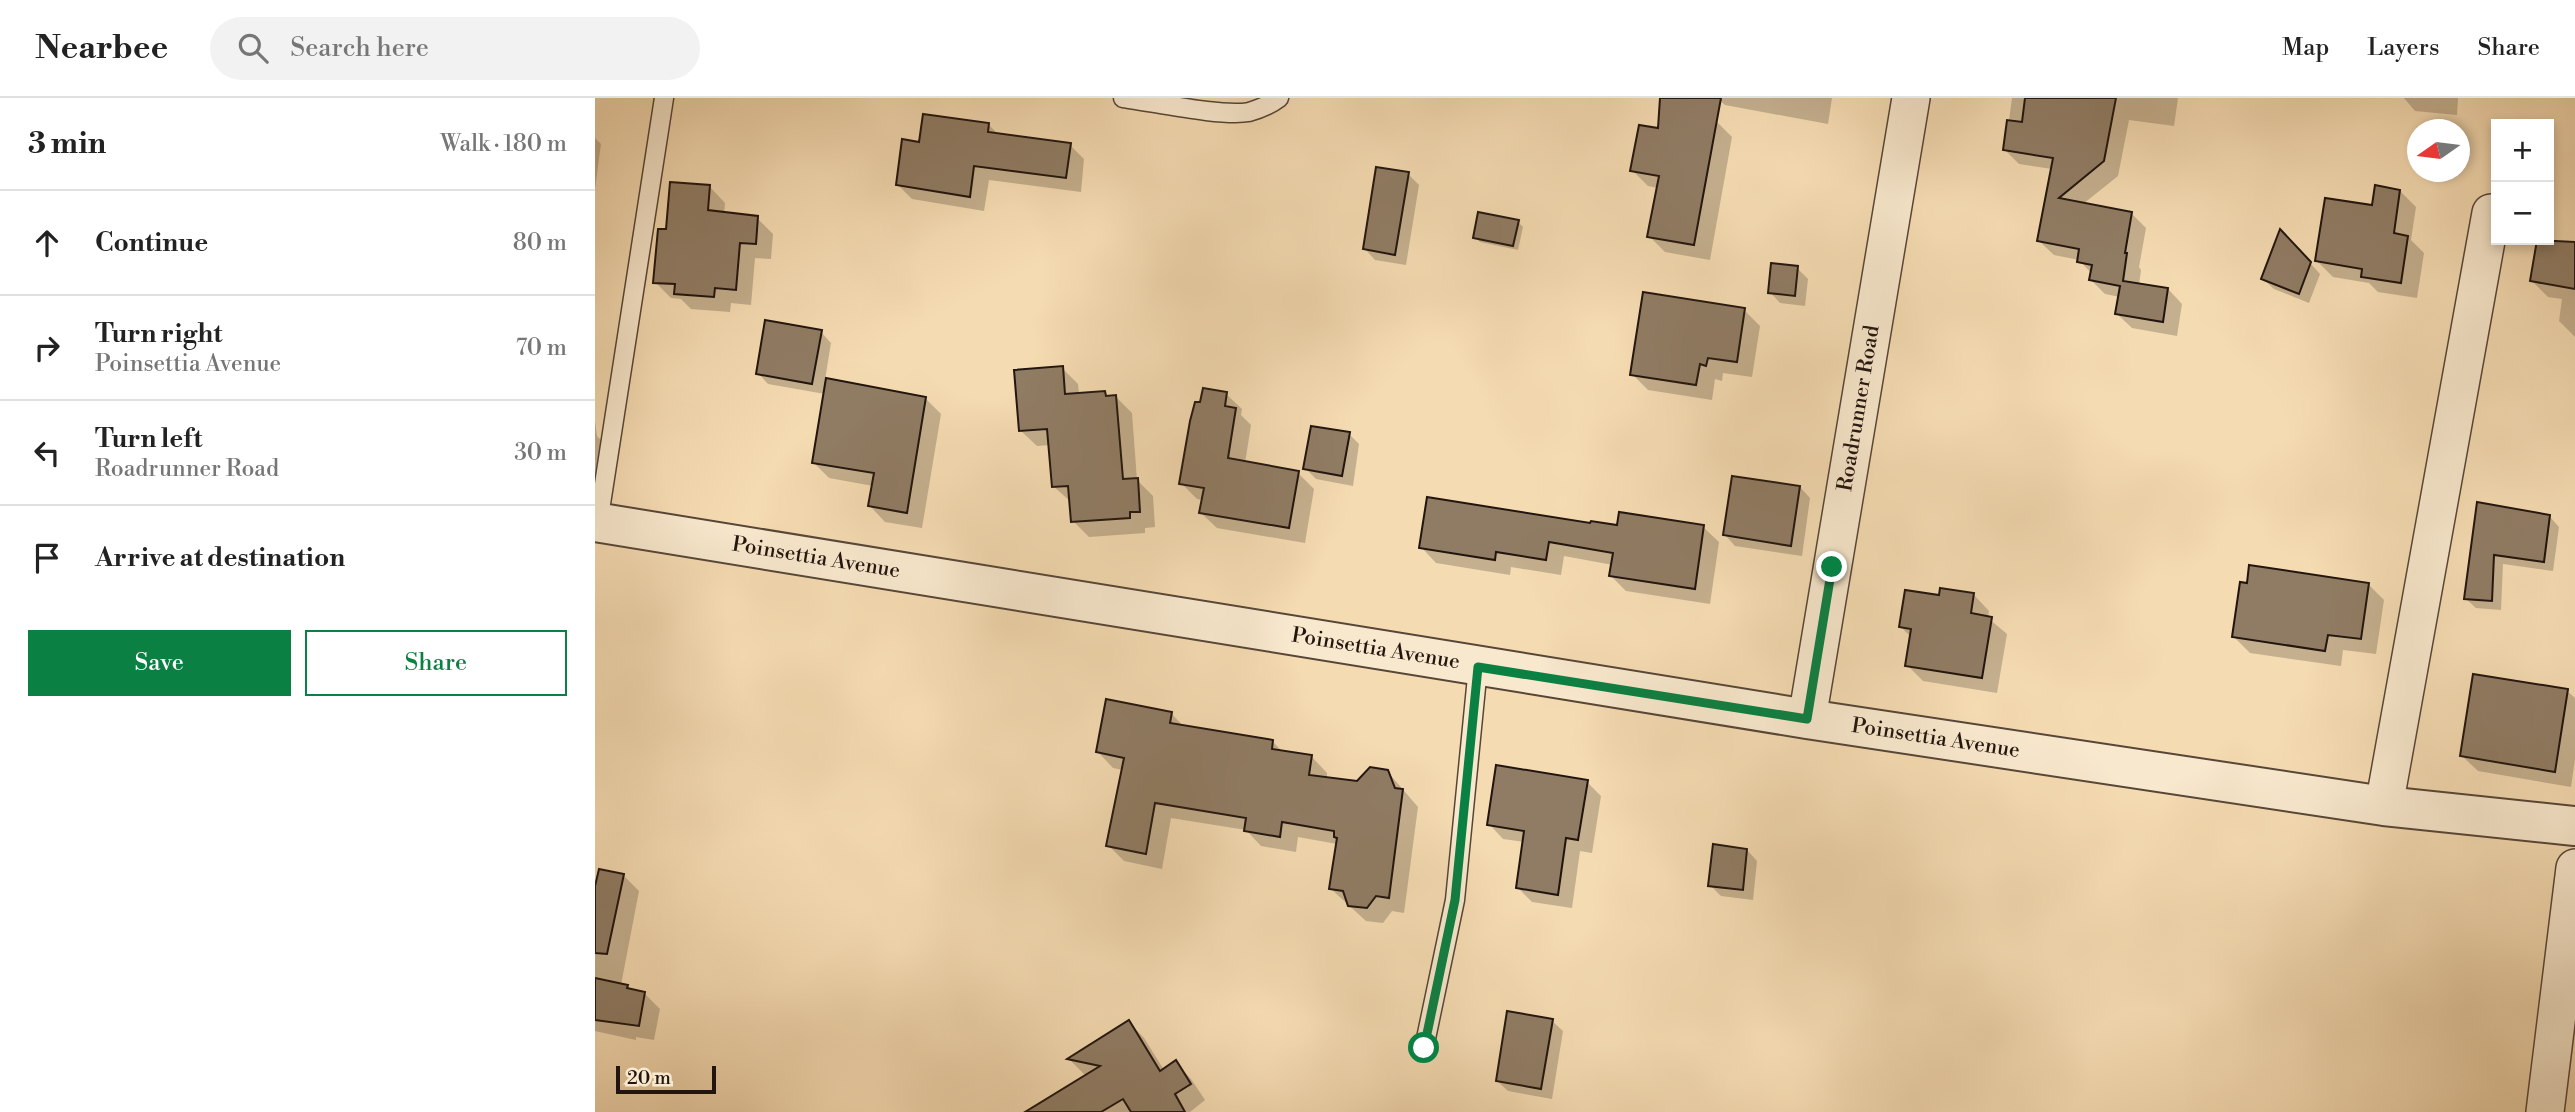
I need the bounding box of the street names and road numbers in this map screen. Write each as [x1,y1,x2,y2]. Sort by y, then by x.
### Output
street label: Roadrunner Road [1832,323,1886,493]
street label: Poinsettia Avenue [730,531,902,584]
street label: Poinsettia Avenue [1290,622,1462,675]
street label: Poinsettia Avenue [1850,713,2022,764]

